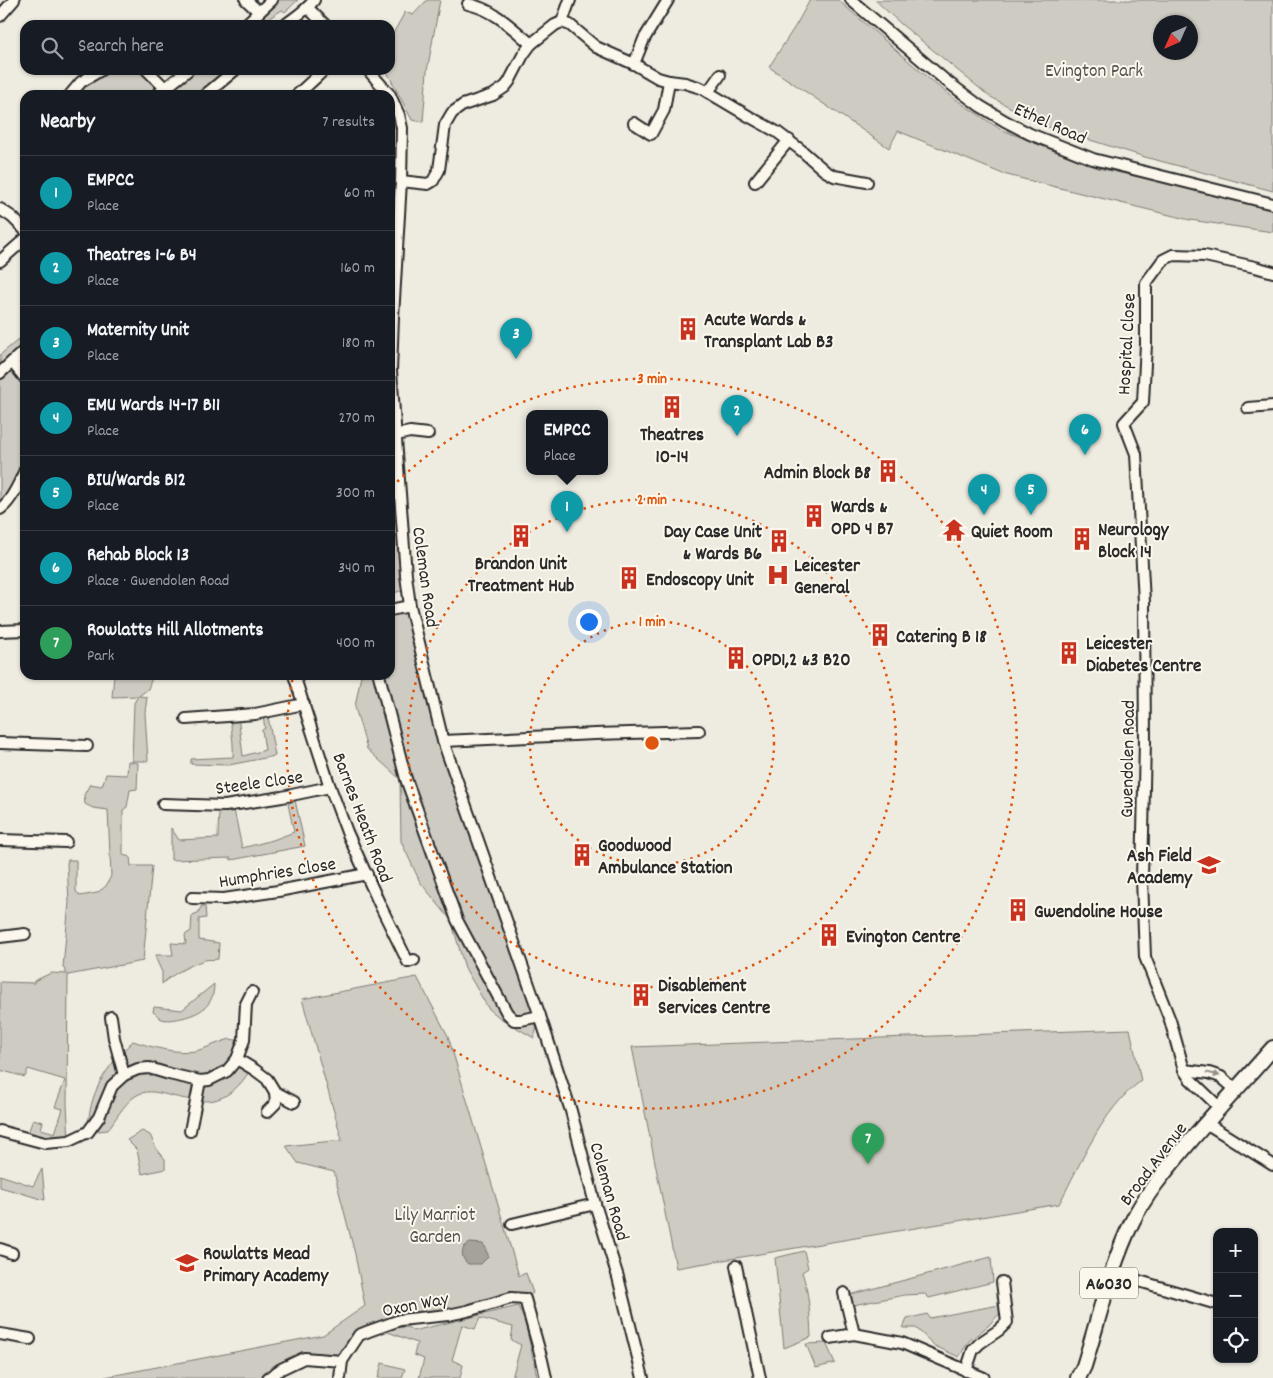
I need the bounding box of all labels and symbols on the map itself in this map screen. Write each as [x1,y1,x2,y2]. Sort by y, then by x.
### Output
north arrow [1153,15,1198,60]
park label: Evington Park [1045,59,1143,86]
street label: Ethel Road [1009,97,1090,153]
street label: Hospital Close [1112,293,1145,396]
place label: Acute Wards & Transplant Lab B3 [704,308,833,357]
building icon: Acute Wards & Transplant Lab B3 [675,316,701,342]
pin: 3 [500,318,532,359]
text: 3 min [637,369,667,391]
building icon: Theatres 10-14 [659,394,685,420]
pin: 2 [721,395,753,436]
pin: 6 [1069,414,1101,455]
place label: Theatres 10-14 [640,423,704,472]
building icon: Admin Block B8 [875,458,901,484]
place label: Admin Block B8 [764,461,871,488]
pin: 4 [968,474,1000,515]
pin: 5 [1015,474,1047,515]
text: 2 min [637,490,667,512]
pin: 1 [551,491,583,532]
place label: Wards & OPD 4 B7 [831,495,893,544]
building icon: Wards & OPD 4 B7 [801,503,827,529]
temple icon: Quiet Room [941,517,967,543]
place label: Neurology Block 14 [1098,518,1170,567]
place label: Day Case Unit & Wards B6 [664,520,762,569]
place label: Quiet Room [971,520,1053,547]
building icon: Brandon Unit Treatment Hub [508,523,534,549]
street label: Coleman Road [403,525,444,630]
building icon: Neurology Block 14 [1069,526,1095,552]
building icon: Day Case Unit & Wards B6 [766,528,792,554]
place label: Brandon Unit Treatment Hub [468,552,574,601]
place label: Leicester General [794,554,861,603]
hospital icon: Leicester General [765,562,791,588]
building icon: Endoscopy Unit [616,565,642,591]
place label: Endoscopy Unit [646,568,754,595]
your location [576,609,602,635]
text: 1 min [639,612,665,634]
building icon: Catering B 18 [867,622,893,648]
place label: Catering B 18 [896,625,987,652]
place label: Leicester Diabetes Centre [1086,632,1201,681]
building icon: Leicester Diabetes Centre [1056,640,1082,666]
building icon: OPD1,2 &3 B20 [723,645,749,671]
place label: OPD1,2 &3 B20 [752,648,851,675]
street label: Gwendolen Road [1115,700,1144,818]
centre of rings [643,734,661,752]
street label: Barnes Heath Road [324,749,398,887]
street label: Steele Close [214,765,305,804]
place label: Goodwood Ambulance Station [598,834,733,883]
building icon: Goodwood Ambulance Station [569,842,595,868]
place label: Ash Field Academy [1127,844,1193,893]
street label: Humphries Close [217,852,338,897]
school or university icon: Ash Field Academy [1196,852,1222,878]
building icon: Gwendoline House [1005,897,1031,923]
place label: Gwendoline House [1034,900,1163,927]
building icon: Evington Centre [816,922,842,948]
place label: Evington Centre [846,925,961,952]
place label: Disablement Services Centre [658,974,770,1023]
building icon: Disablement Services Centre [628,982,654,1008]
one-way arrow [1205,1071,1220,1079]
street label: Broad Avenue [1114,1118,1195,1213]
pin: 7 [852,1123,884,1164]
street label: Coleman Road [581,1140,635,1244]
park label: Lily Marriot Garden [395,1203,475,1252]
place label: Rowlatts Mead Primary Academy [203,1242,329,1291]
school or university icon: Rowlatts Mead Primary Academy [174,1250,200,1276]
road number: A6030 [1080,1268,1138,1299]
street label: Oxon Way [380,1287,451,1326]

